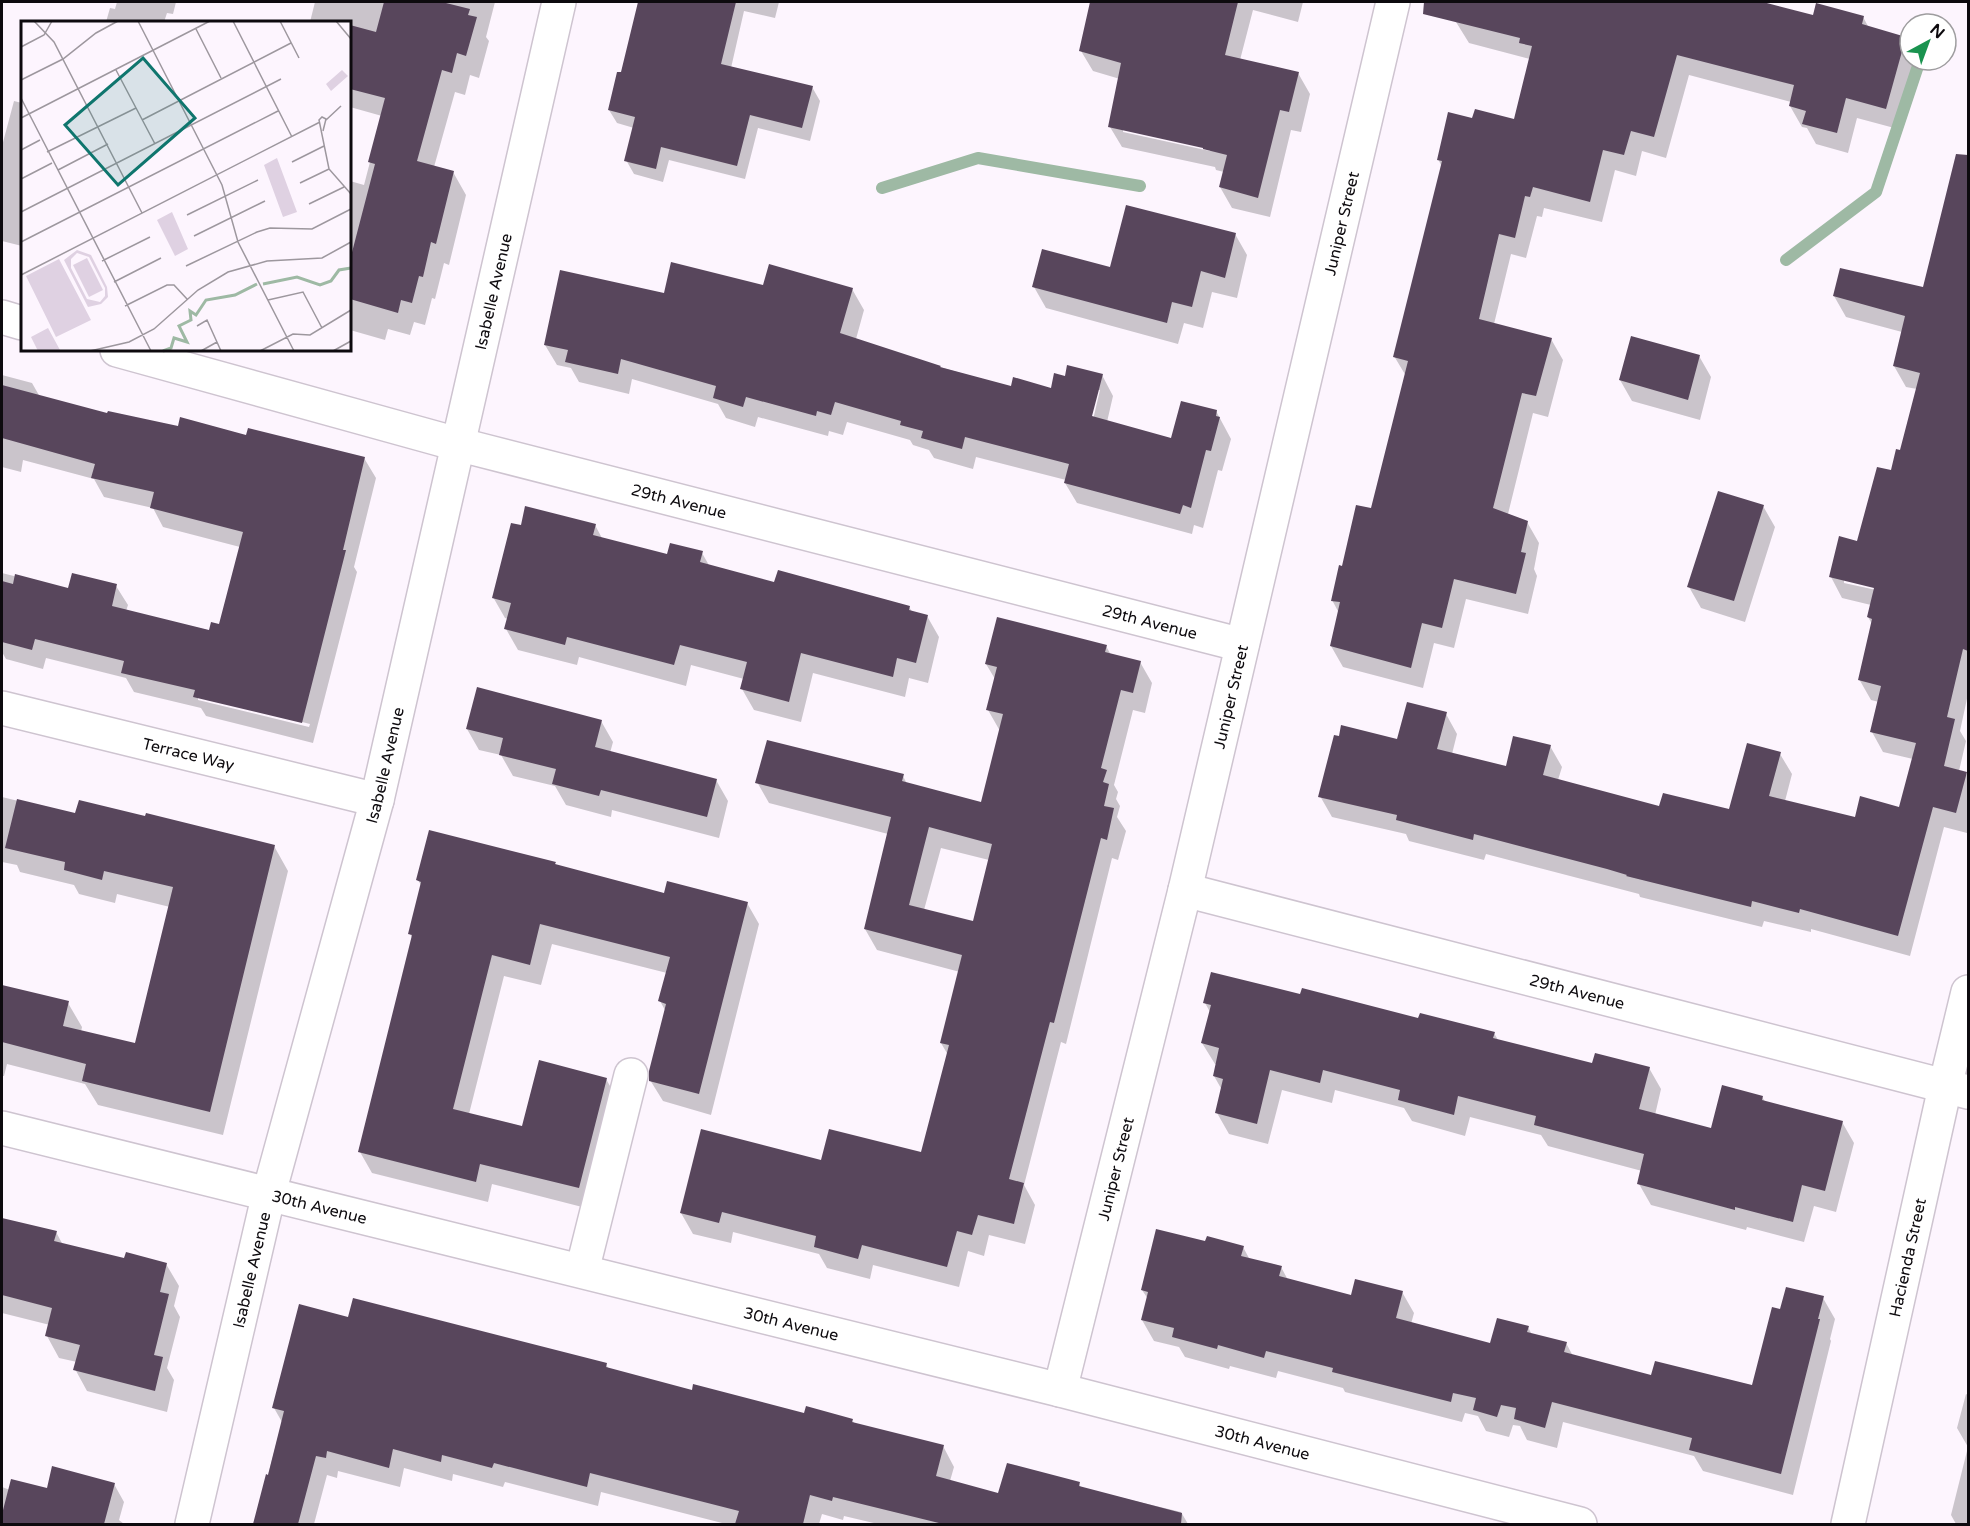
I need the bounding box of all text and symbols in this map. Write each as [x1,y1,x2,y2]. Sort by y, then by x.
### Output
north arrow [1898,12,1958,72]
text: N [1926,20,1949,43]
inset map [21,21,351,351]
street label: Juniper Street [1320,170,1364,278]
street label: Isabelle Avenue [471,232,517,352]
street label: 29th Avenue [629,480,729,524]
street label: 29th Avenue [1100,601,1199,644]
street label: Juniper Street [1209,643,1253,751]
street label: Isabelle Avenue [362,705,409,826]
street label: Terrace Way [140,734,237,776]
street label: 29th Avenue [1527,970,1627,1014]
street label: Juniper Street [1094,1115,1139,1223]
street label: 30th Avenue [269,1186,369,1229]
street label: Hacienda Street [1885,1196,1931,1319]
street label: Isabelle Avenue [229,1210,275,1330]
street label: 30th Avenue [741,1303,841,1346]
street label: 30th Avenue [1212,1421,1312,1465]

